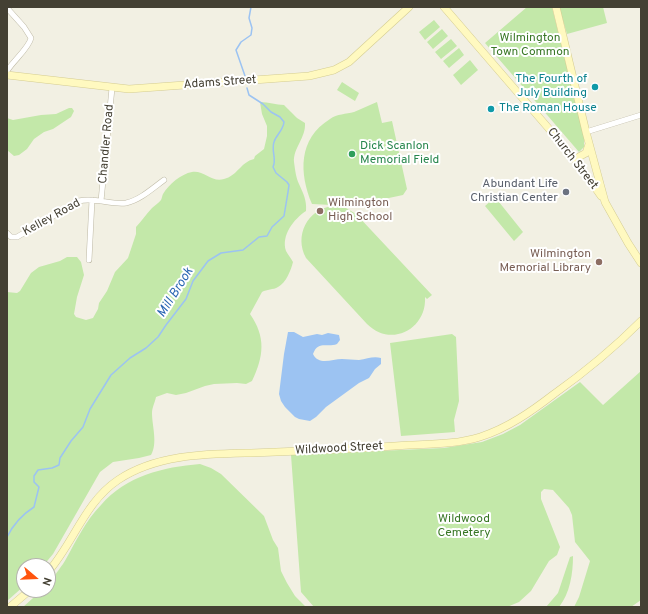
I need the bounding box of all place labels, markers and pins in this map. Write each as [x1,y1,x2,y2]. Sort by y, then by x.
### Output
place label: The Fourth of July Building [515,73,587,101]
marker: The Fourth of July Building [590,82,600,92]
place label: The Roman House [499,102,597,116]
marker: The Roman House [486,104,496,114]
place label: Dick Scanlon Memorial Field [360,140,439,168]
marker: Dick Scanlon Memorial Field [347,149,357,159]
place label: Abundant Life Christian Center [470,178,558,206]
marker: Abundant Life Christian Center [561,187,571,197]
place label: Wilmington High School [328,197,392,225]
marker: Wilmington High School [315,206,325,216]
place label: Wilmington Memorial Library [499,248,591,276]
marker: Wilmington Memorial Library [594,257,604,267]

